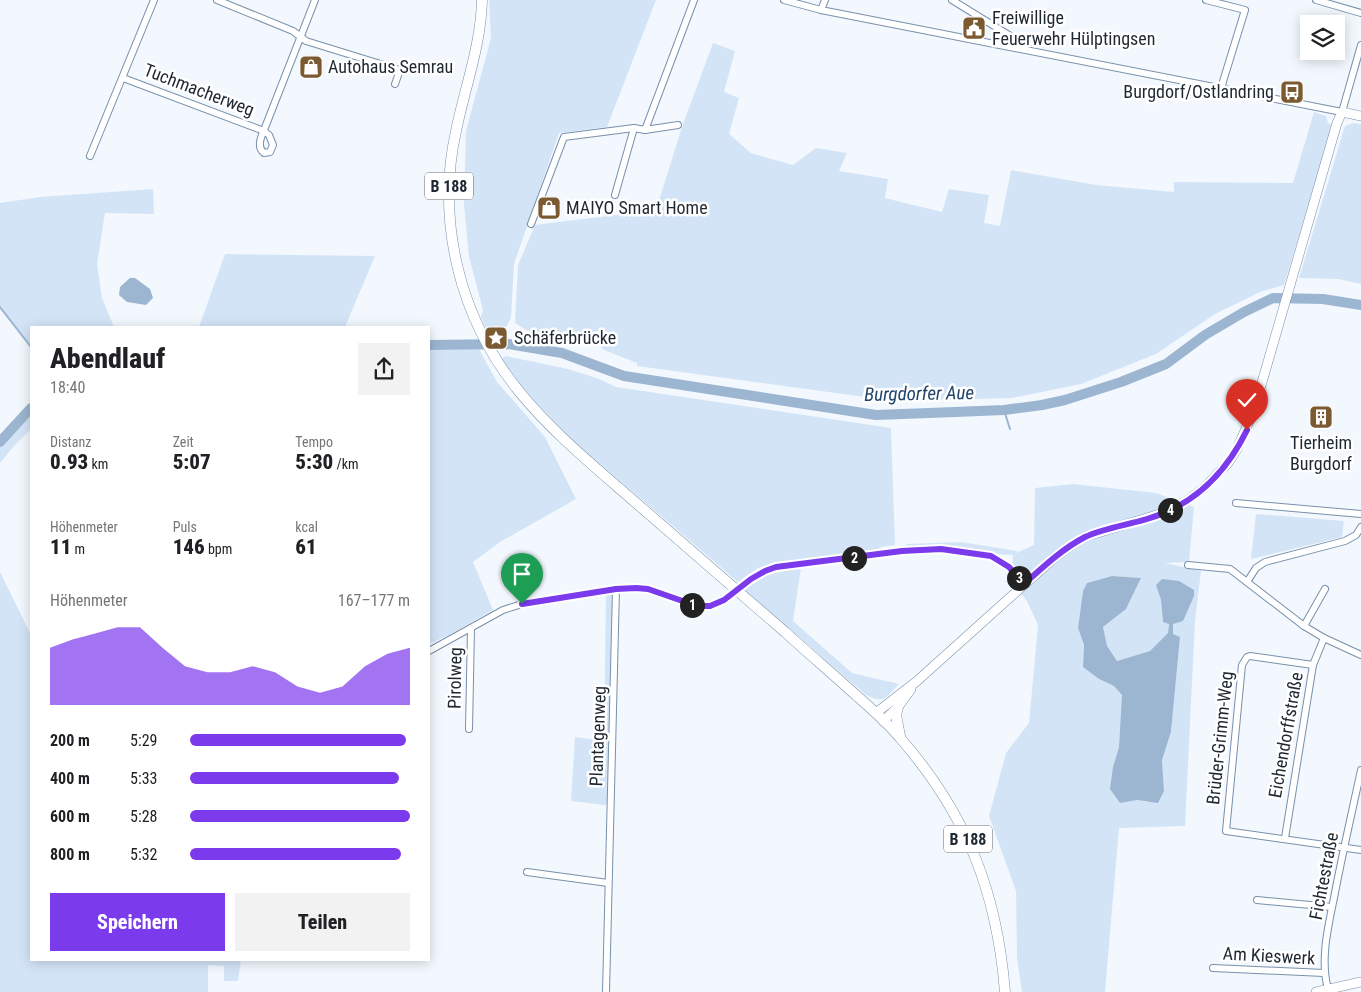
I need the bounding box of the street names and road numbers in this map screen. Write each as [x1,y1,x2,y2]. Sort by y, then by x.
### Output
street label: Tuchmacherweg [141,59,257,120]
road number: B 188 [425,172,473,200]
street label: Pirolweg [443,647,466,709]
street label: Brüder-Grimm-Weg [1202,670,1237,806]
street label: Eichendorffstraße [1264,670,1307,799]
street label: Plantagenweg [585,685,610,787]
road number: B 188 [944,826,992,852]
street label: Fichtestraße [1305,830,1342,921]
street label: Am Kieswerk [1222,943,1316,968]

